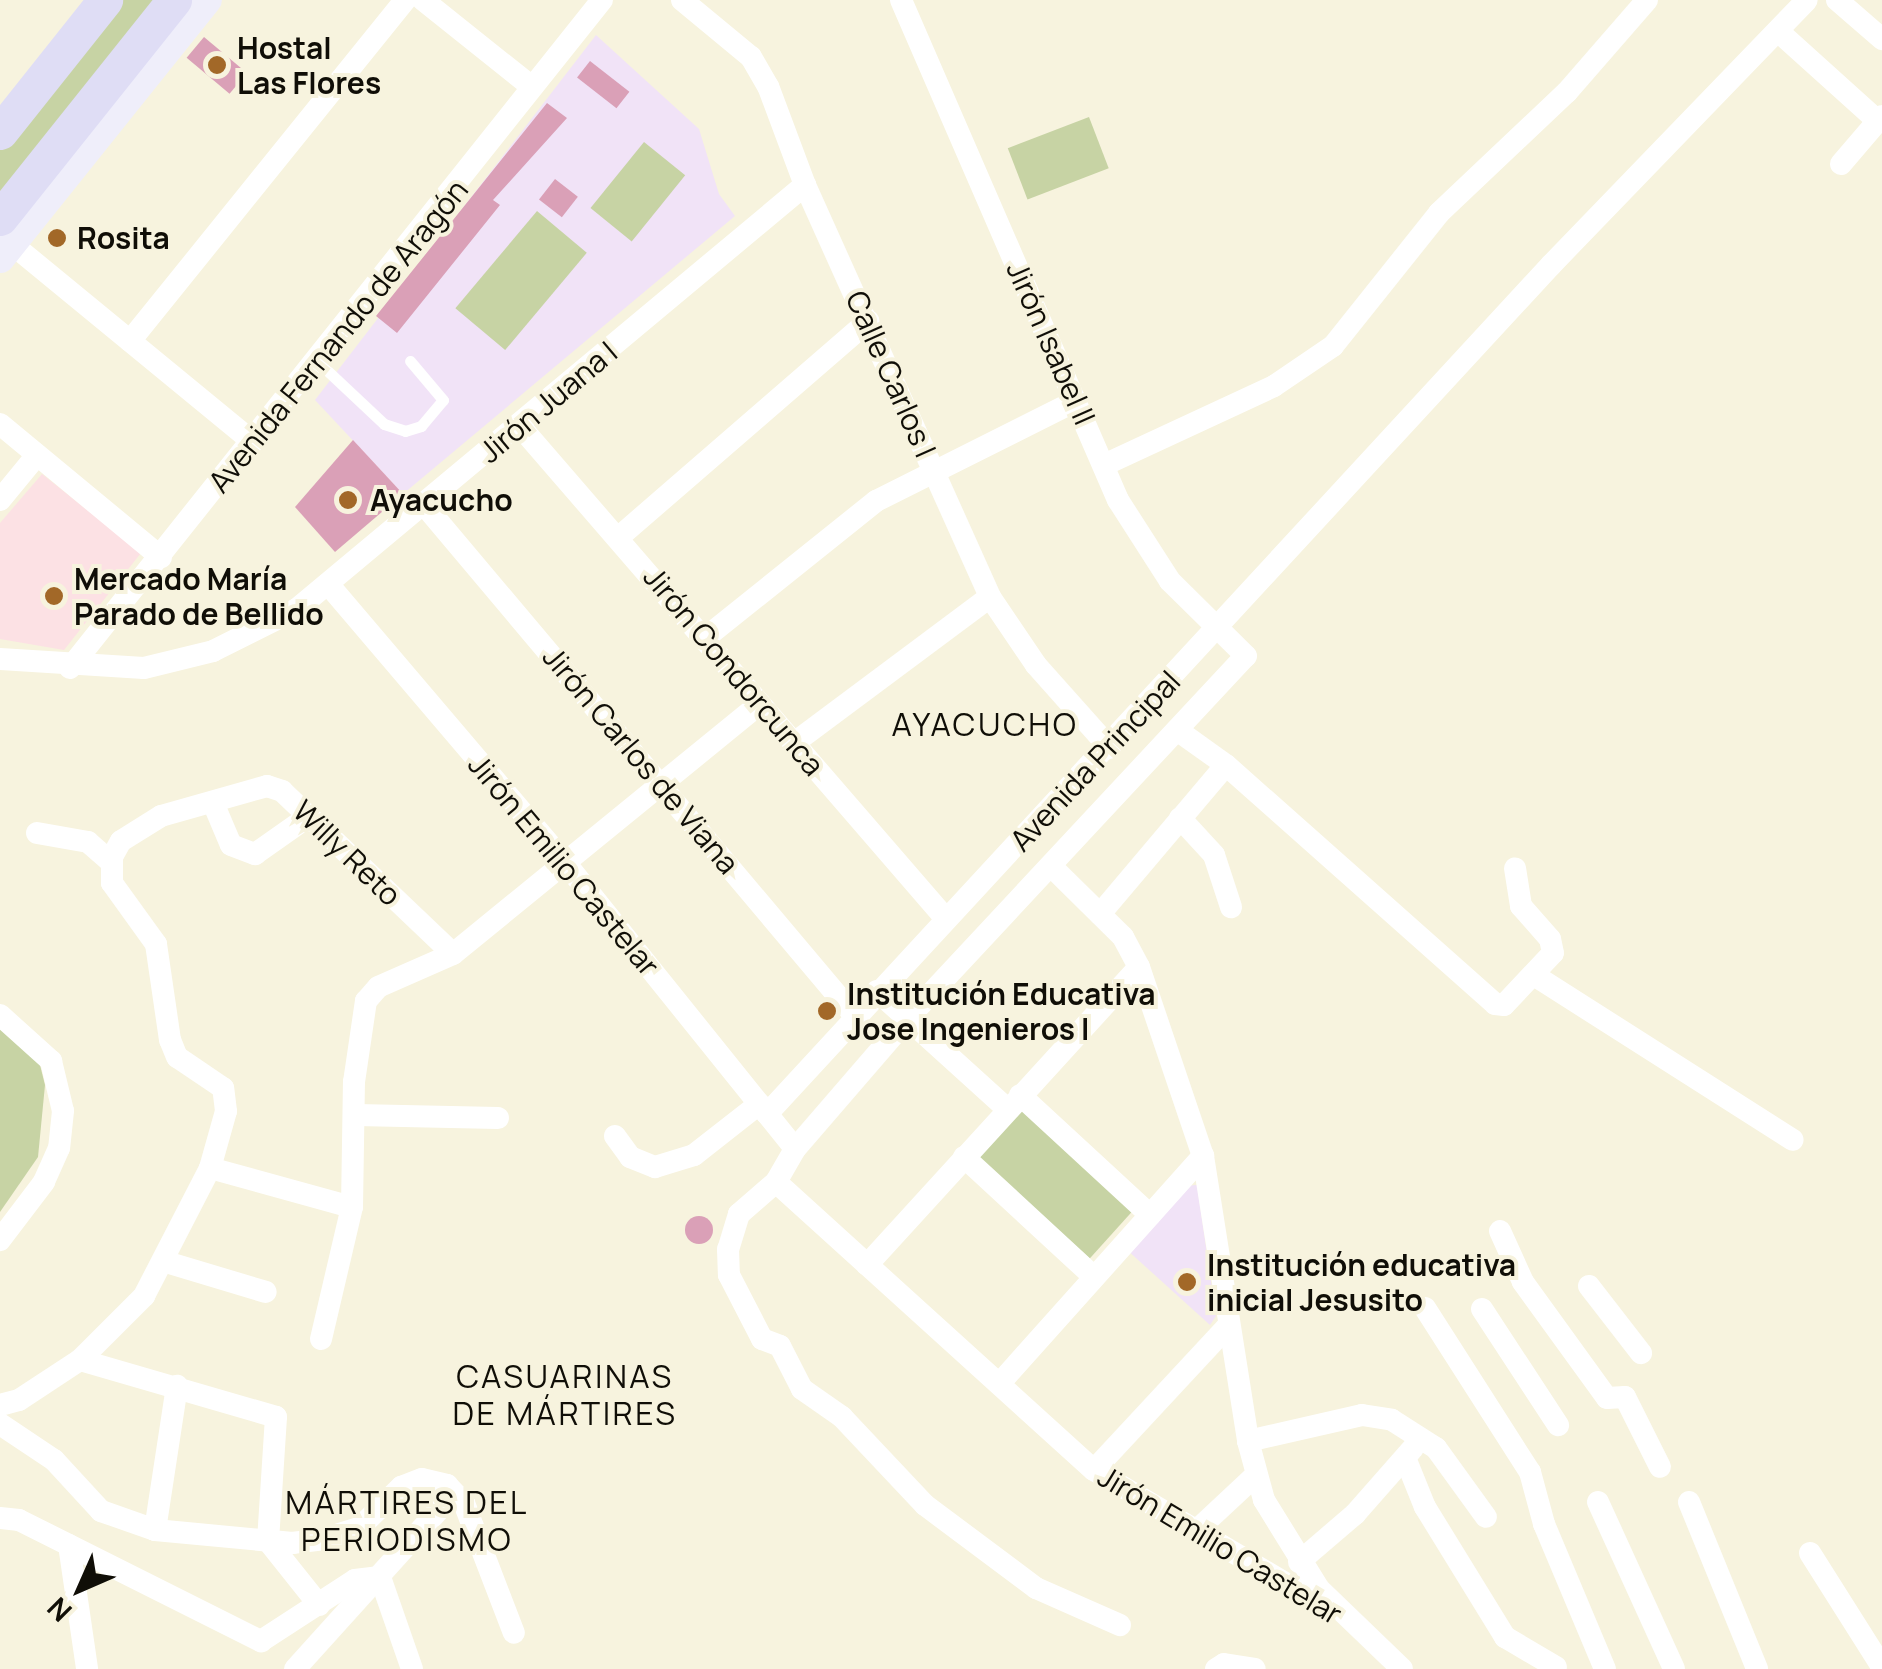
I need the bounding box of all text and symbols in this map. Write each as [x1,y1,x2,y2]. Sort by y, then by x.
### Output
place label: Hostal Las Flores [237,30,381,100]
marker: Hostal Las Flores [206,54,228,76]
street label: Avenida Fernando de Aragón [201,172,475,500]
place label: Rosita [77,220,170,256]
marker: Rosita [46,227,68,249]
street label: Jirón Isabel II [999,256,1103,430]
street label: Calle Carlos I [838,285,944,463]
street label: Jirón Juana I [472,334,624,470]
place label: Ayacucho [370,482,513,518]
marker: Ayacucho [335,487,361,513]
street label: Jirón Condorcunca [636,559,832,783]
place label: Mercado María Parado de Bellido [74,561,324,632]
marker: Mercado María Parado de Bellido [43,585,65,607]
street label: Jirón Carlos de Viana [536,639,746,881]
street label: Avenida Principal [1002,664,1188,858]
district label: AYACUCHO [892,705,1078,743]
street label: Jirón Emilio Castelar [461,747,667,983]
street label: Willy Reto [286,793,408,913]
place label: Institución Educativa Jose Ingenieros I [847,976,1156,1046]
marker: Institución Educativa Jose Ingenieros I [816,1000,838,1022]
place label: Institución educativa inicial Jesusito [1207,1247,1516,1318]
marker: Institución educativa inicial Jesusito [1176,1271,1198,1293]
district label: CASUARINAS DE MÁRTIRES [453,1358,677,1433]
street label: Jirón Emilio Castelar [1092,1458,1348,1632]
district label: MÁRTIRES DEL PERIODISMO [285,1484,529,1559]
north arrow [30,1539,130,1639]
text: N [38,1590,79,1631]

